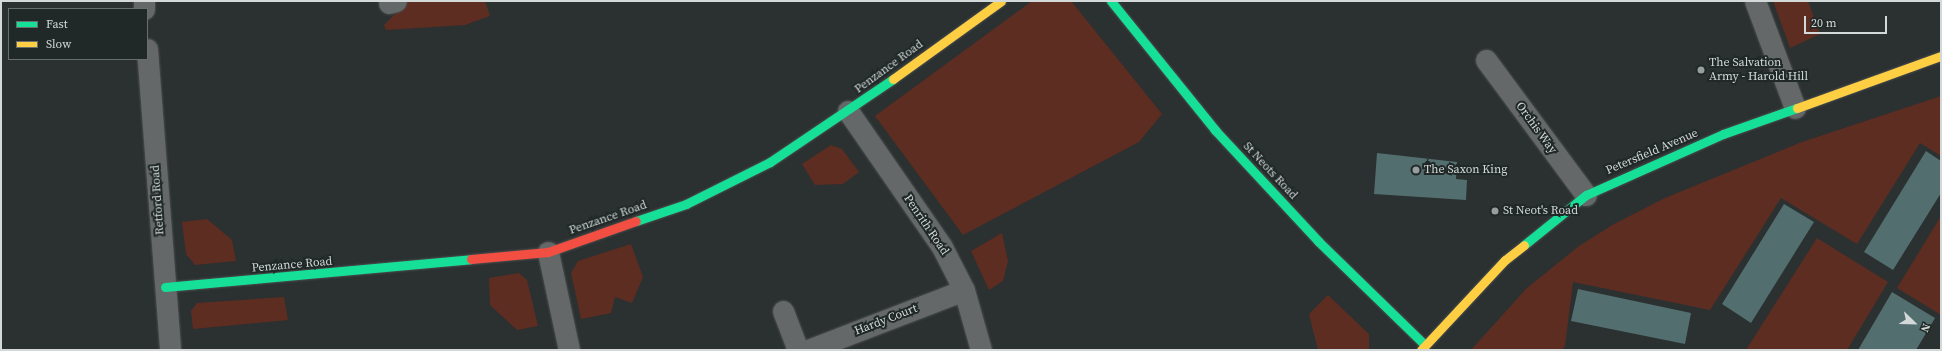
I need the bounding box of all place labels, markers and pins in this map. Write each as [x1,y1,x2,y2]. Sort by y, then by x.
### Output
place label: The Salvation Army - Harold Hill [1709,56,1808,84]
marker: The Salvation Army - Harold Hill [1696,65,1706,75]
place label: The Saxon King [1424,163,1507,177]
marker: The Saxon King [1411,165,1421,175]
place label: St Neot's Road [1503,204,1578,218]
marker: St Neot's Road [1490,206,1500,216]

